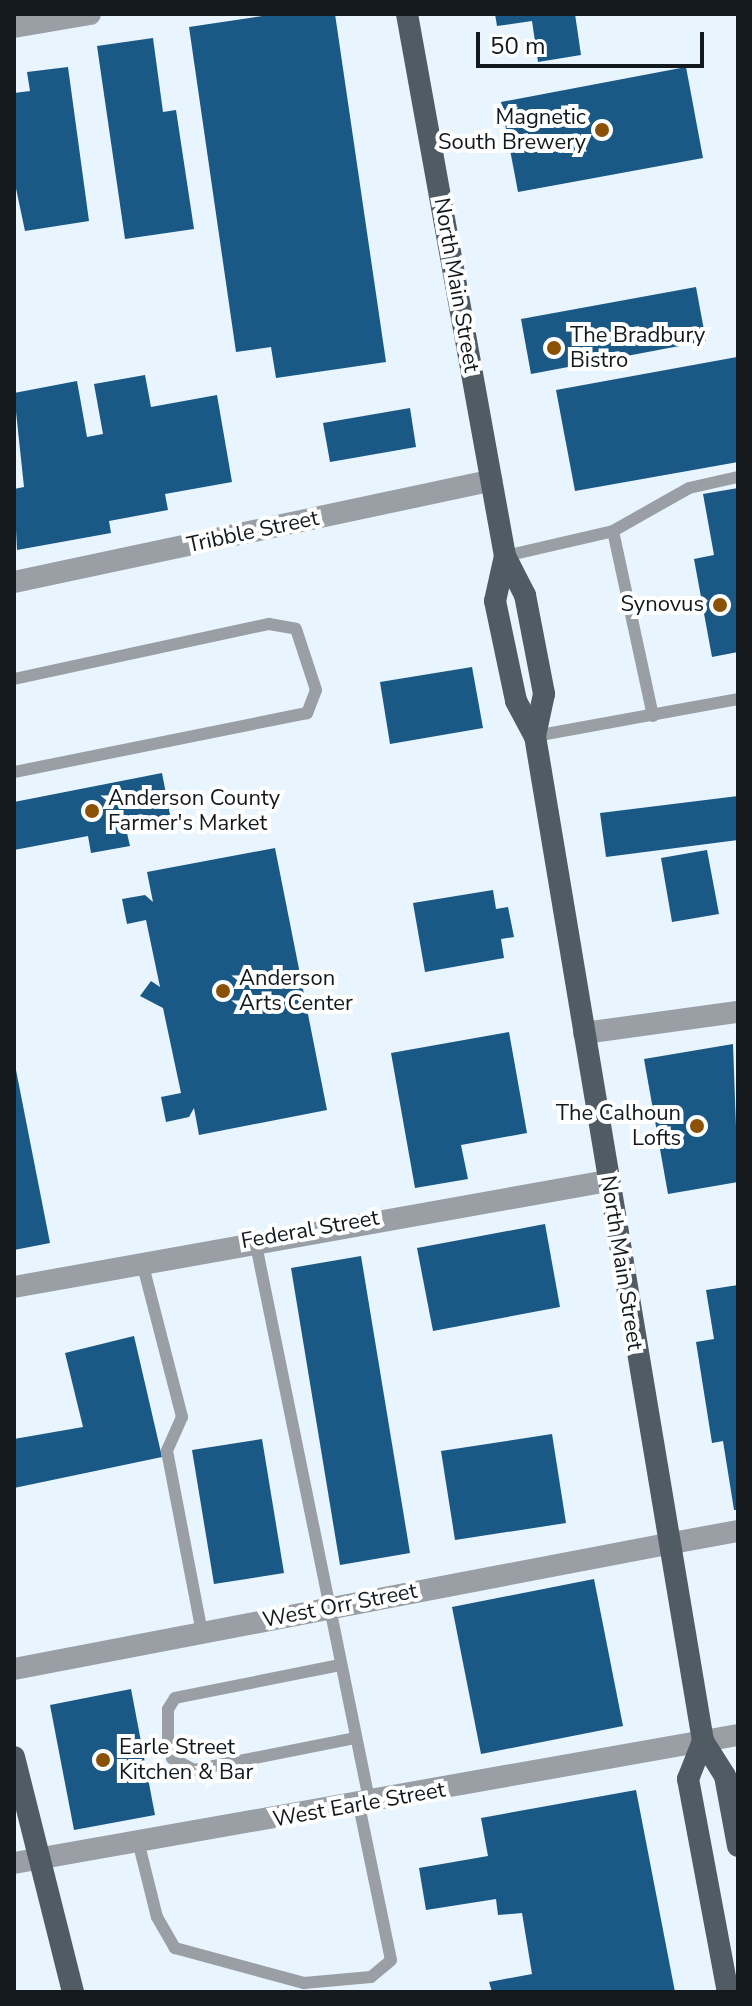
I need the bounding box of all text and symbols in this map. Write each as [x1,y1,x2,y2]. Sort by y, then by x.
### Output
scale bar [480,16,708,66]
text: 50 m [490,30,546,62]
place label: Magnetic South Brewery [438,104,586,156]
marker: Magnetic South Brewery [593,121,611,139]
street label: North Main Street [428,196,484,374]
place label: The Bradbury Bistro [570,322,705,374]
marker: The Bradbury Bistro [545,339,563,357]
street label: Tribble Street [185,505,321,559]
place label: Synovus [620,592,704,618]
marker: Synovus [711,596,729,614]
place label: Anderson County Farmer's Market [108,785,280,836]
marker: Anderson County Farmer's Market [83,802,101,820]
place label: Anderson Arts Center [239,965,353,1016]
marker: Anderson Arts Center [214,982,232,1000]
place label: The Calhoun Lofts [556,1100,681,1152]
marker: The Calhoun Lofts [688,1117,706,1135]
street label: North Main Street [594,1174,648,1352]
street label: Federal Street [239,1205,381,1255]
street label: West Orr Street [261,1578,419,1634]
place label: Earle Street Kitchen & Bar [119,1734,253,1786]
marker: Earle Street Kitchen & Bar [94,1751,112,1769]
street label: West Earle Street [271,1777,447,1833]

